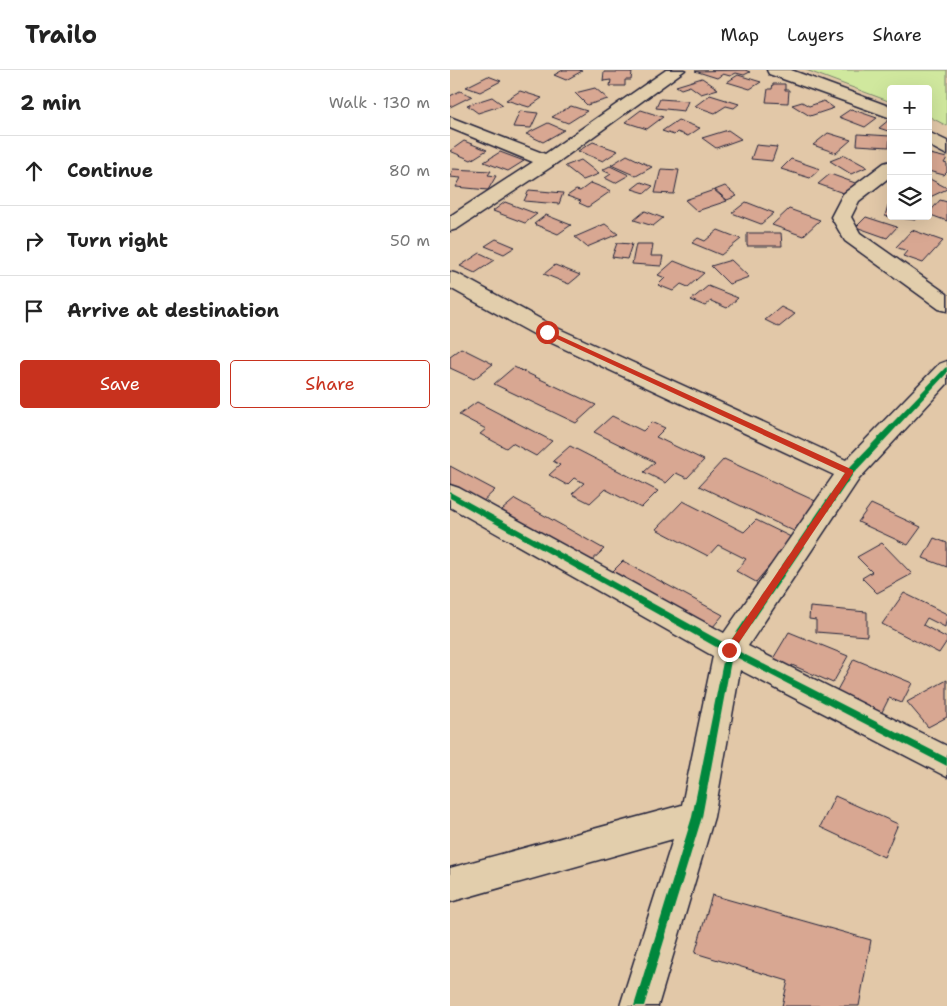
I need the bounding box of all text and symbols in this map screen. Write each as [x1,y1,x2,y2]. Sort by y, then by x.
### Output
text: Trailo [25,19,97,51]
text: Map [721,23,759,47]
text: Layers [787,23,844,47]
text: Share [872,23,922,47]
map controls [887,85,932,220]
button: + [887,85,932,130]
text: 2 min [20,89,81,117]
text: Walk · 130 m [329,92,430,113]
button: − [887,130,932,175]
icon: ahead [20,157,48,185]
text: Continue [67,158,153,183]
text: 80 m [389,160,430,181]
button: layers [887,175,932,220]
icon: right [20,227,48,255]
text: Turn right [67,228,168,253]
text: 50 m [390,230,430,251]
icon: arrive [20,297,48,325]
text: Arrive at destination [67,298,279,323]
route start [536,321,559,344]
button: Save [20,360,220,408]
button: Share [230,360,430,408]
route end [718,639,741,662]

